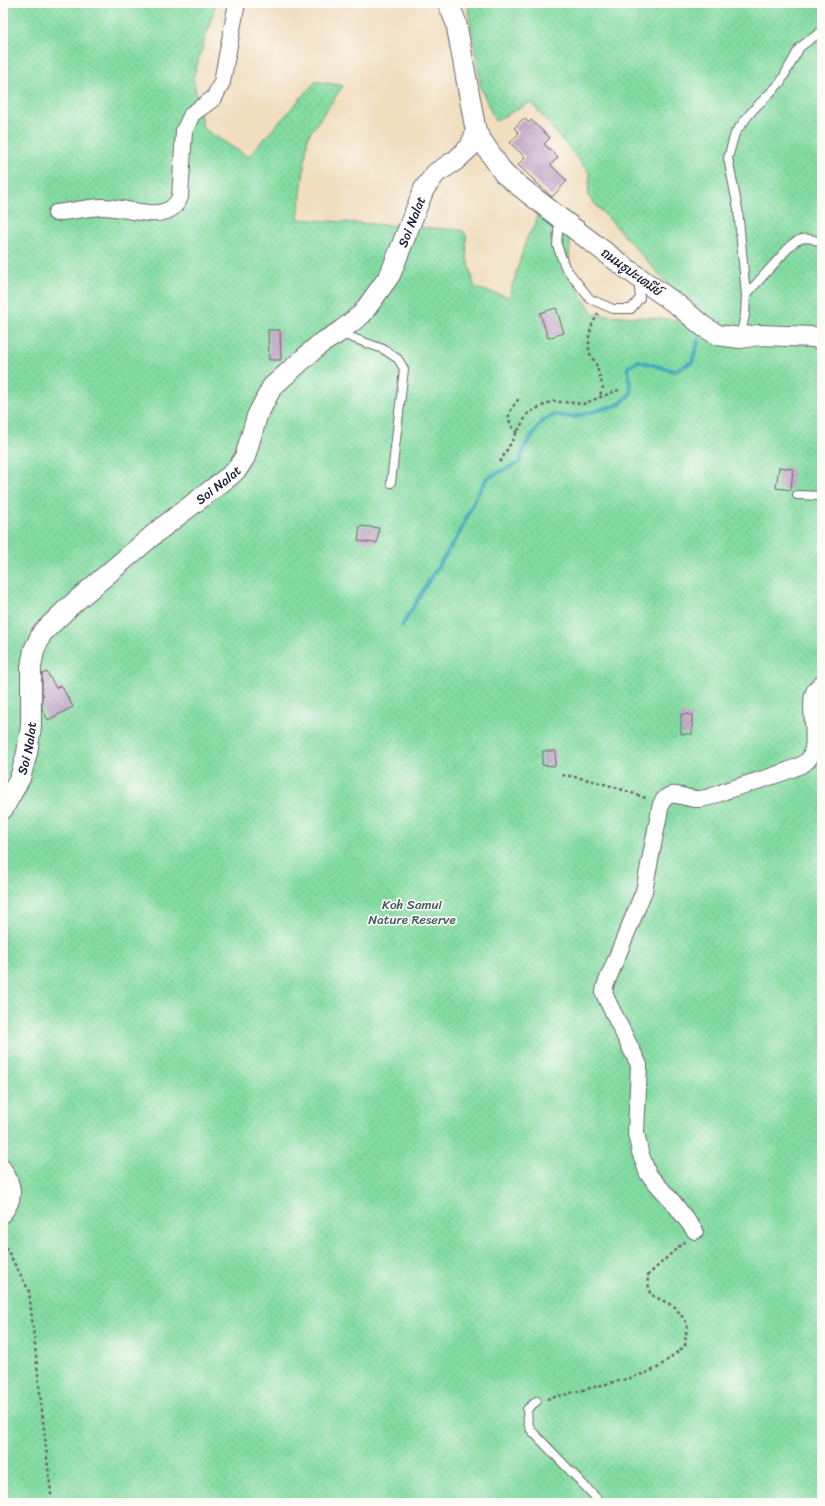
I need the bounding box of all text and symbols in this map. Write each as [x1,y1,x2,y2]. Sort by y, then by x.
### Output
street label: Soi Nalat [391,192,432,251]
street label: ถนนธูปะเตมีย์ [596,242,670,304]
street label: Soi Nalat [190,459,247,510]
street label: Soi Nalat [10,722,43,777]
park label: Koh Samui Nature Reserve [368,893,456,931]

